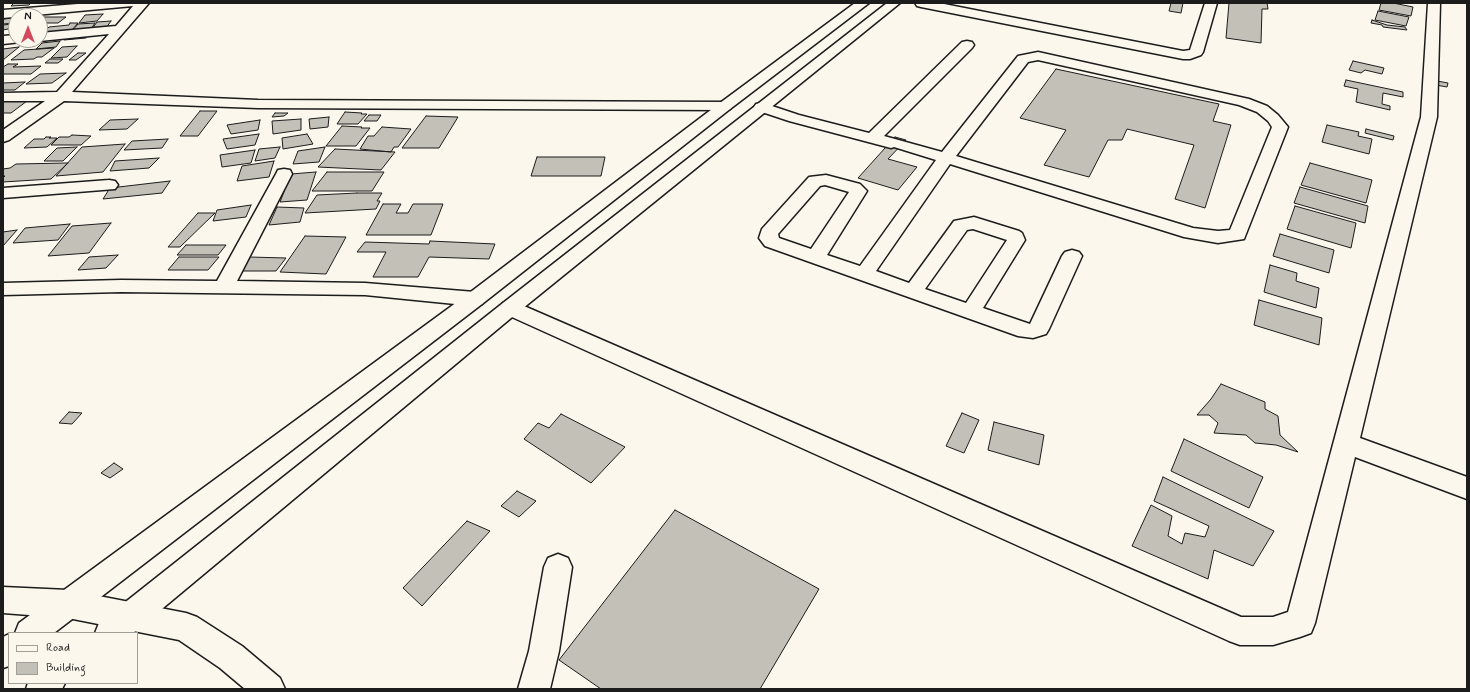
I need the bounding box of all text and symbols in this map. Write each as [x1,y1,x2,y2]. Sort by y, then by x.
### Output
north arrow [8,8,48,48]
text: N [24,10,32,24]
legend [8,632,138,684]
text: Road [46,640,70,656]
text: Building [46,660,86,676]

